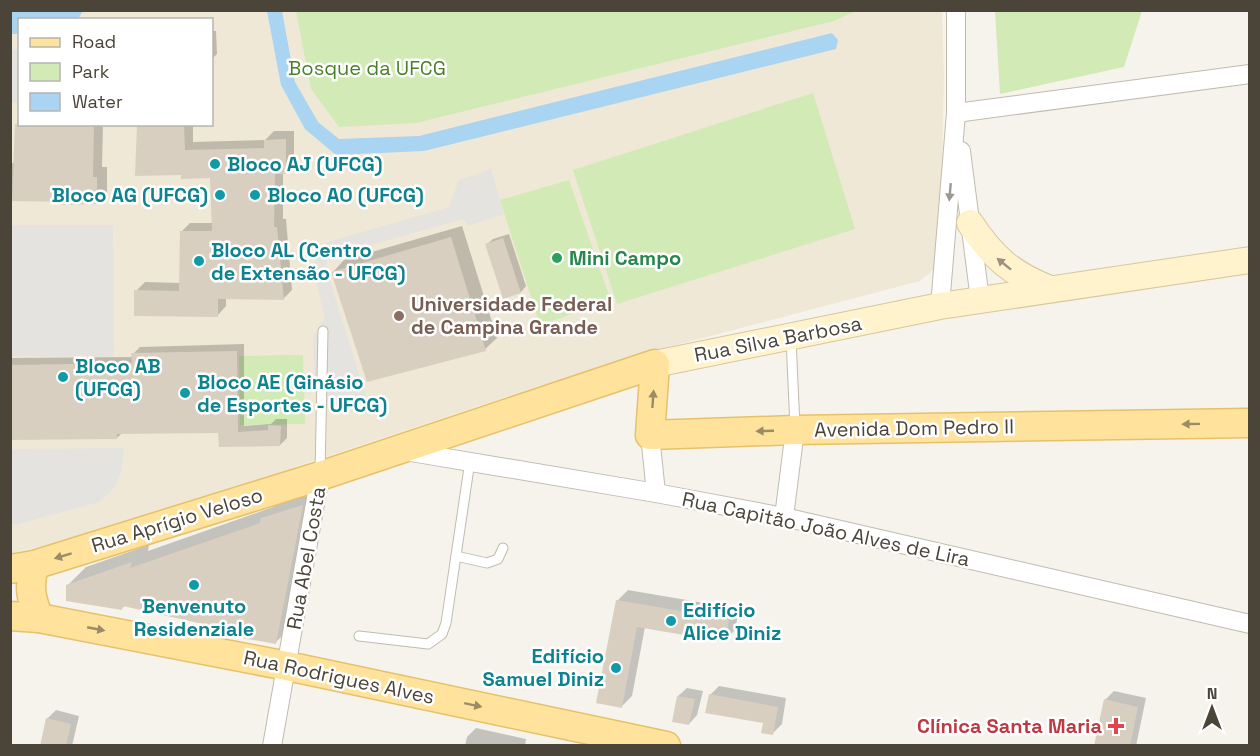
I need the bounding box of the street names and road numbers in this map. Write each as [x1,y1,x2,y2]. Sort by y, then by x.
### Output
street label: Rua Silva Barbosa [692,310,864,368]
street label: Avenida Dom Pedro II [814,413,1014,443]
street label: Rua Aprígio Veloso [88,482,266,558]
street label: Rua Abel Costa [281,484,331,632]
street label: Rua Capitão João Alves de Lira [680,486,972,572]
street label: Rua Rodrigues Alves [241,644,437,710]

